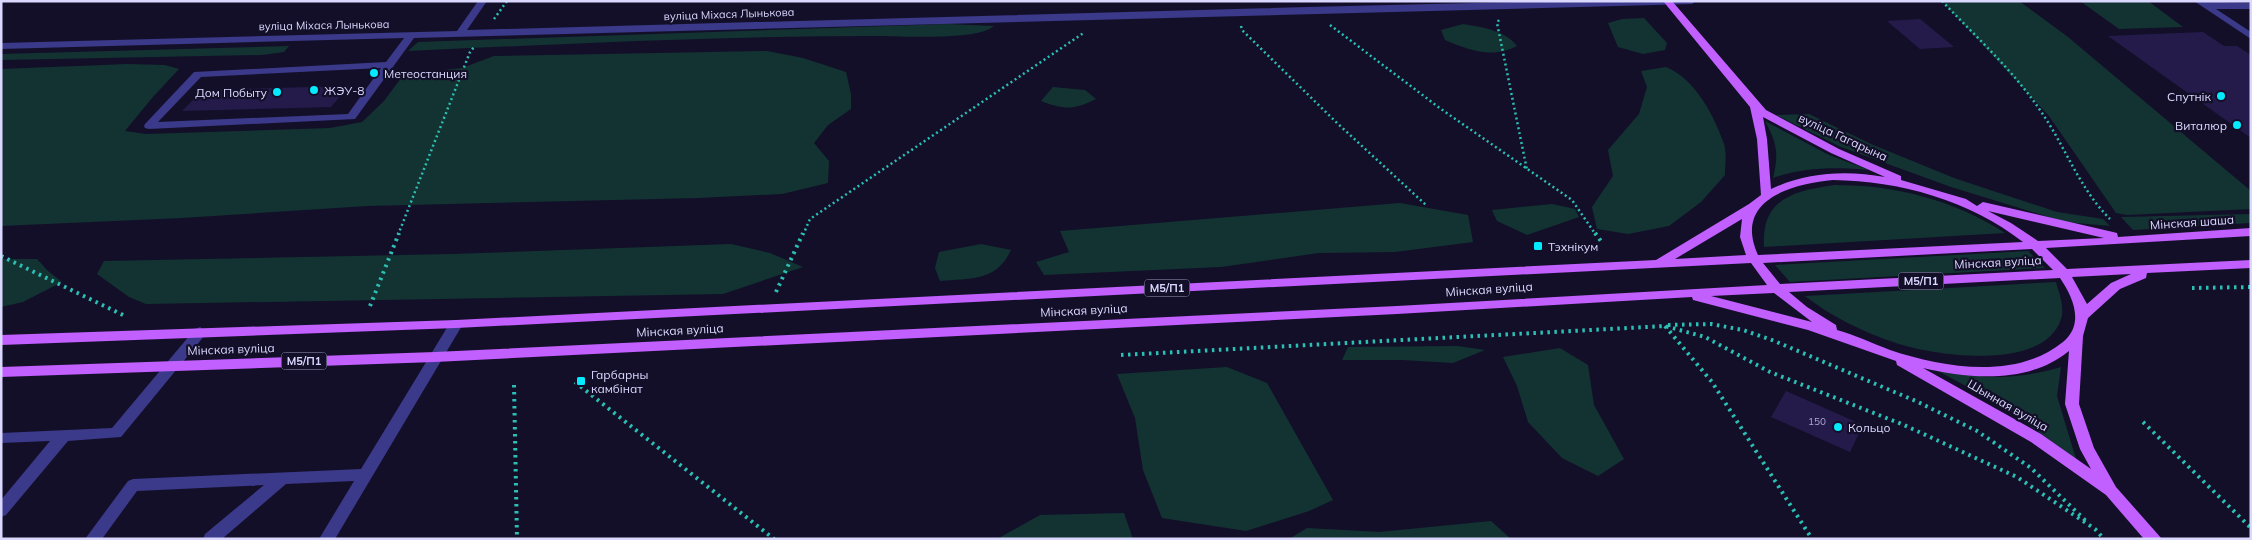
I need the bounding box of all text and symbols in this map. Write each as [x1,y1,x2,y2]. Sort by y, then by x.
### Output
street label: вуліца Міхася Лынькова [663,5,795,23]
street label: вуліца Міхася Лынькова [258,17,390,33]
place label: Метеостанция [384,66,467,81]
marker: Метеостанция [368,67,380,79]
place label: ЖЭУ-8 [324,83,364,98]
marker: ЖЭУ-8 [308,84,320,96]
place label: Дом Побыту [195,85,268,100]
marker: Дом Побыту [271,86,283,98]
place label: Спутнік [2167,89,2212,104]
marker: Спутнік [2215,90,2227,102]
street label: вуліца Гагарына [1796,110,1890,164]
place label: Виталюр [2175,118,2227,133]
marker: Виталюр [2231,119,2243,131]
street label: Мінская шаша [2149,212,2235,232]
place label: Тэхнікум [1548,239,1598,254]
marker: Тэхнікум [1532,240,1544,252]
street label: Мінская вуліца [1954,252,2042,272]
road number: М5/П1 [1898,272,1944,290]
street label: Мінская вуліца [1445,278,1533,300]
road number: М5/П1 [1144,280,1190,296]
street label: Мінская вуліца [1040,300,1128,320]
street label: Мінская вуліца [636,320,724,340]
street label: Мінская вуліца [187,340,275,358]
road number: М5/П1 [282,352,326,370]
place label: Гарбарны камбінат [591,367,648,396]
marker: Гарбарны камбінат [575,375,587,387]
street label: Шынная вуліца [1965,376,2051,434]
house number: 150 [1808,415,1826,428]
place label: Кольцо [1848,420,1891,435]
marker: Кольцо [1832,421,1844,433]

